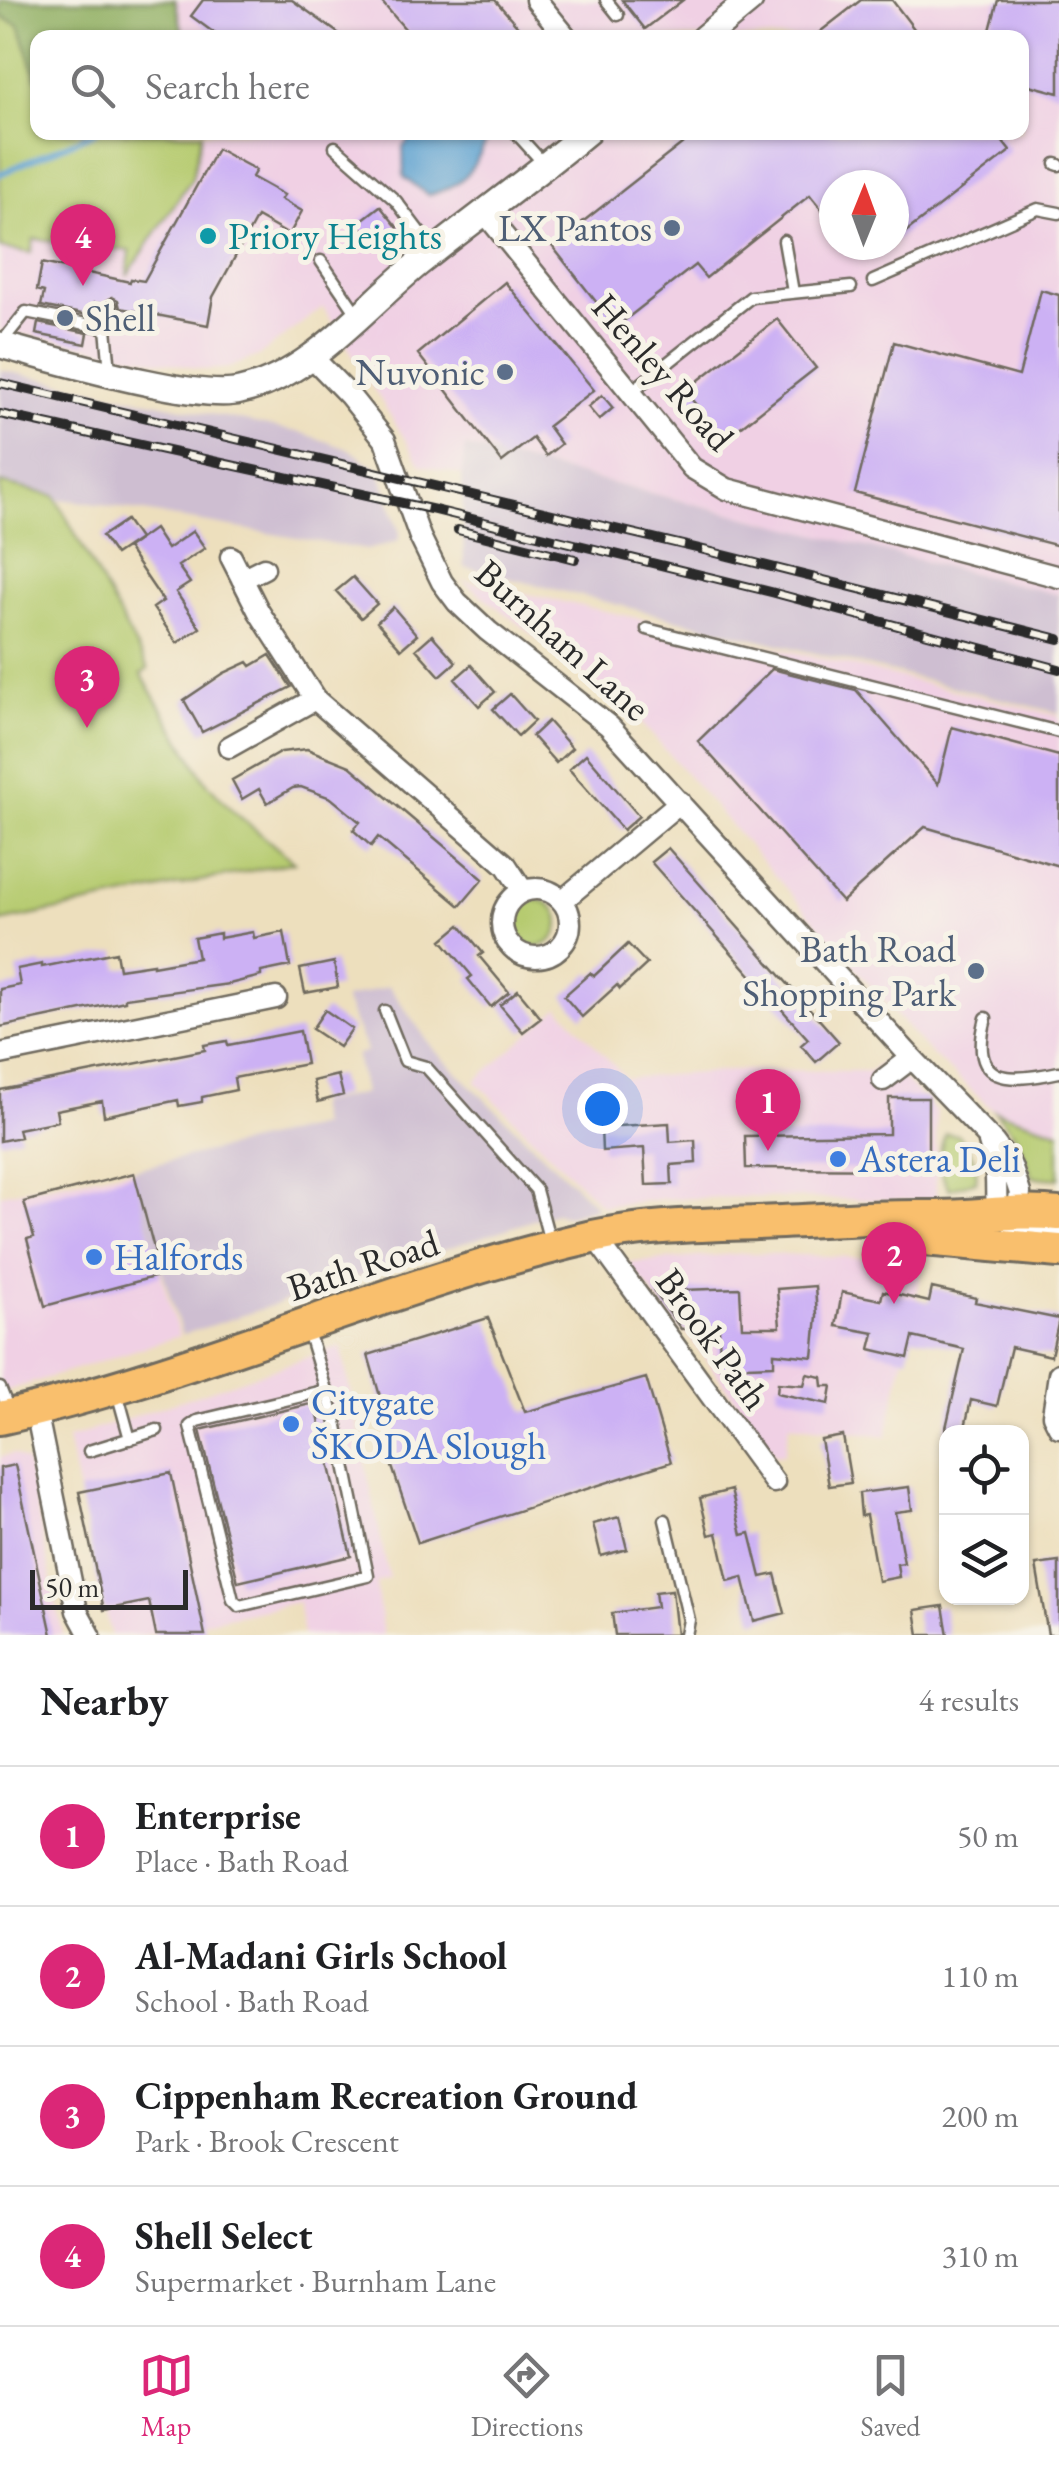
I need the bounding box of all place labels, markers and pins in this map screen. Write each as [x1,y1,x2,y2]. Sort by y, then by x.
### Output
place label: LX Pantos [498,203,652,252]
pin: 4 [51,204,116,286]
place label: Priory Heights [228,211,442,260]
marker: LX Pantos [661,217,683,239]
marker: Priory Heights [197,225,219,247]
place label: Shell [85,293,155,342]
marker: Shell [54,307,76,329]
place label: Nuvonic [356,347,485,396]
marker: Nuvonic [494,361,516,383]
pin: 3 [54,646,120,728]
place label: Bath Road Shopping Park [742,924,957,1017]
marker: Bath Road Shopping Park [965,960,987,982]
pin: 1 [736,1068,800,1151]
place label: Astera Deli [857,1134,1021,1183]
marker: Astera Deli [827,1148,849,1170]
pin: 2 [862,1222,926,1304]
place label: Halfords [114,1232,243,1281]
marker: Halfords [83,1246,105,1268]
place label: Citygate ŠKODA Slough [311,1377,547,1470]
marker: Citygate ŠKODA Slough [280,1413,302,1435]

